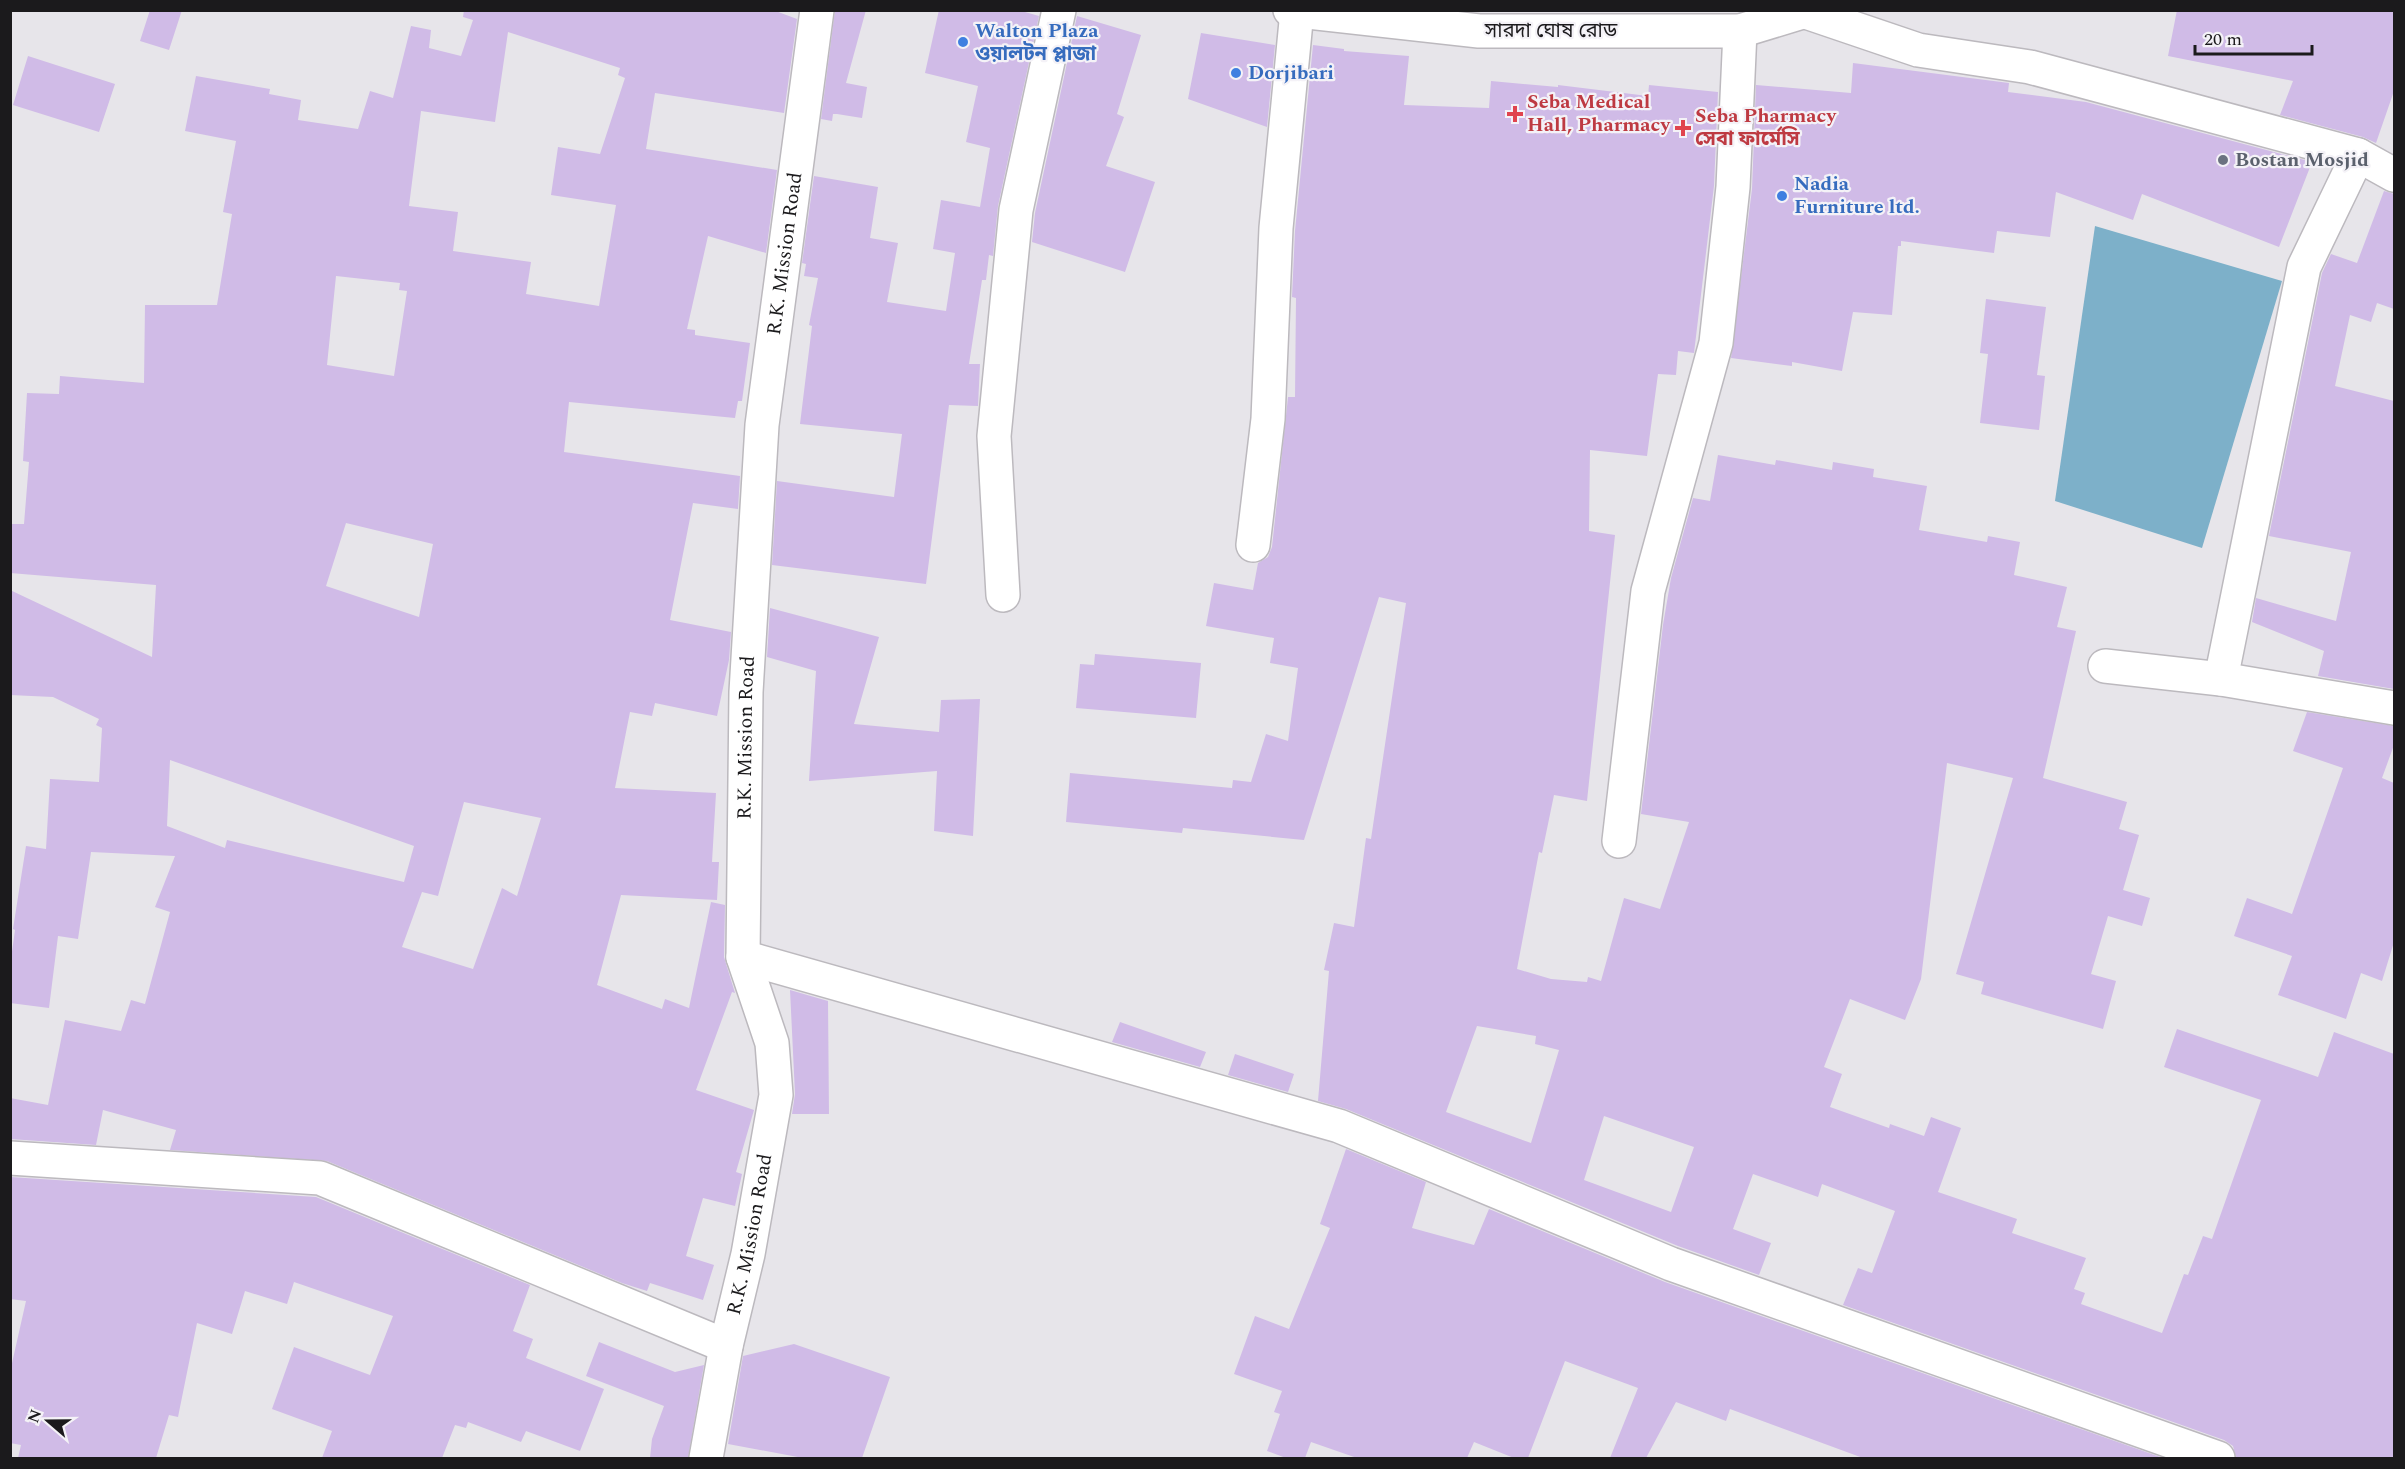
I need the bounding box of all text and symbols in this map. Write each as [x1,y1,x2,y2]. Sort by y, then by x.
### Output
place label: Walton Plaza ওয়ালটন প্লাজা [975,16,1099,69]
street label: সারদা ঘোষ রোড [1484,16,1618,46]
scale bar [2195,18,2312,56]
text: 20 m [2204,26,2242,53]
marker: Walton Plaza ওয়ালটন প্লাজা [956,35,970,49]
place label: Dorjibari [1248,58,1334,88]
marker: Dorjibari [1229,66,1243,80]
place label: Seba Medical Hall, Pharmacy [1527,87,1671,140]
place label: Seba Pharmacy সেবা ফার্মেসি [1695,101,1837,154]
marker: Seba Medical Hall, Pharmacy [1508,107,1522,121]
marker: Seba Pharmacy সেবা ফার্মেসি [1676,121,1690,135]
place label: Bostan Mosjid [2235,145,2369,175]
marker: Bostan Mosjid [2216,153,2230,167]
place label: Nadia Furniture ltd. [1794,169,1920,222]
street label: R.K. Mission Road [759,170,810,337]
marker: Nadia Furniture ltd. [1775,189,1789,203]
street label: R.K. Mission Road [730,655,763,820]
street label: R.K. Mission Road [719,1151,780,1318]
north arrow [18,1391,78,1451]
text: N [21,1406,48,1426]

